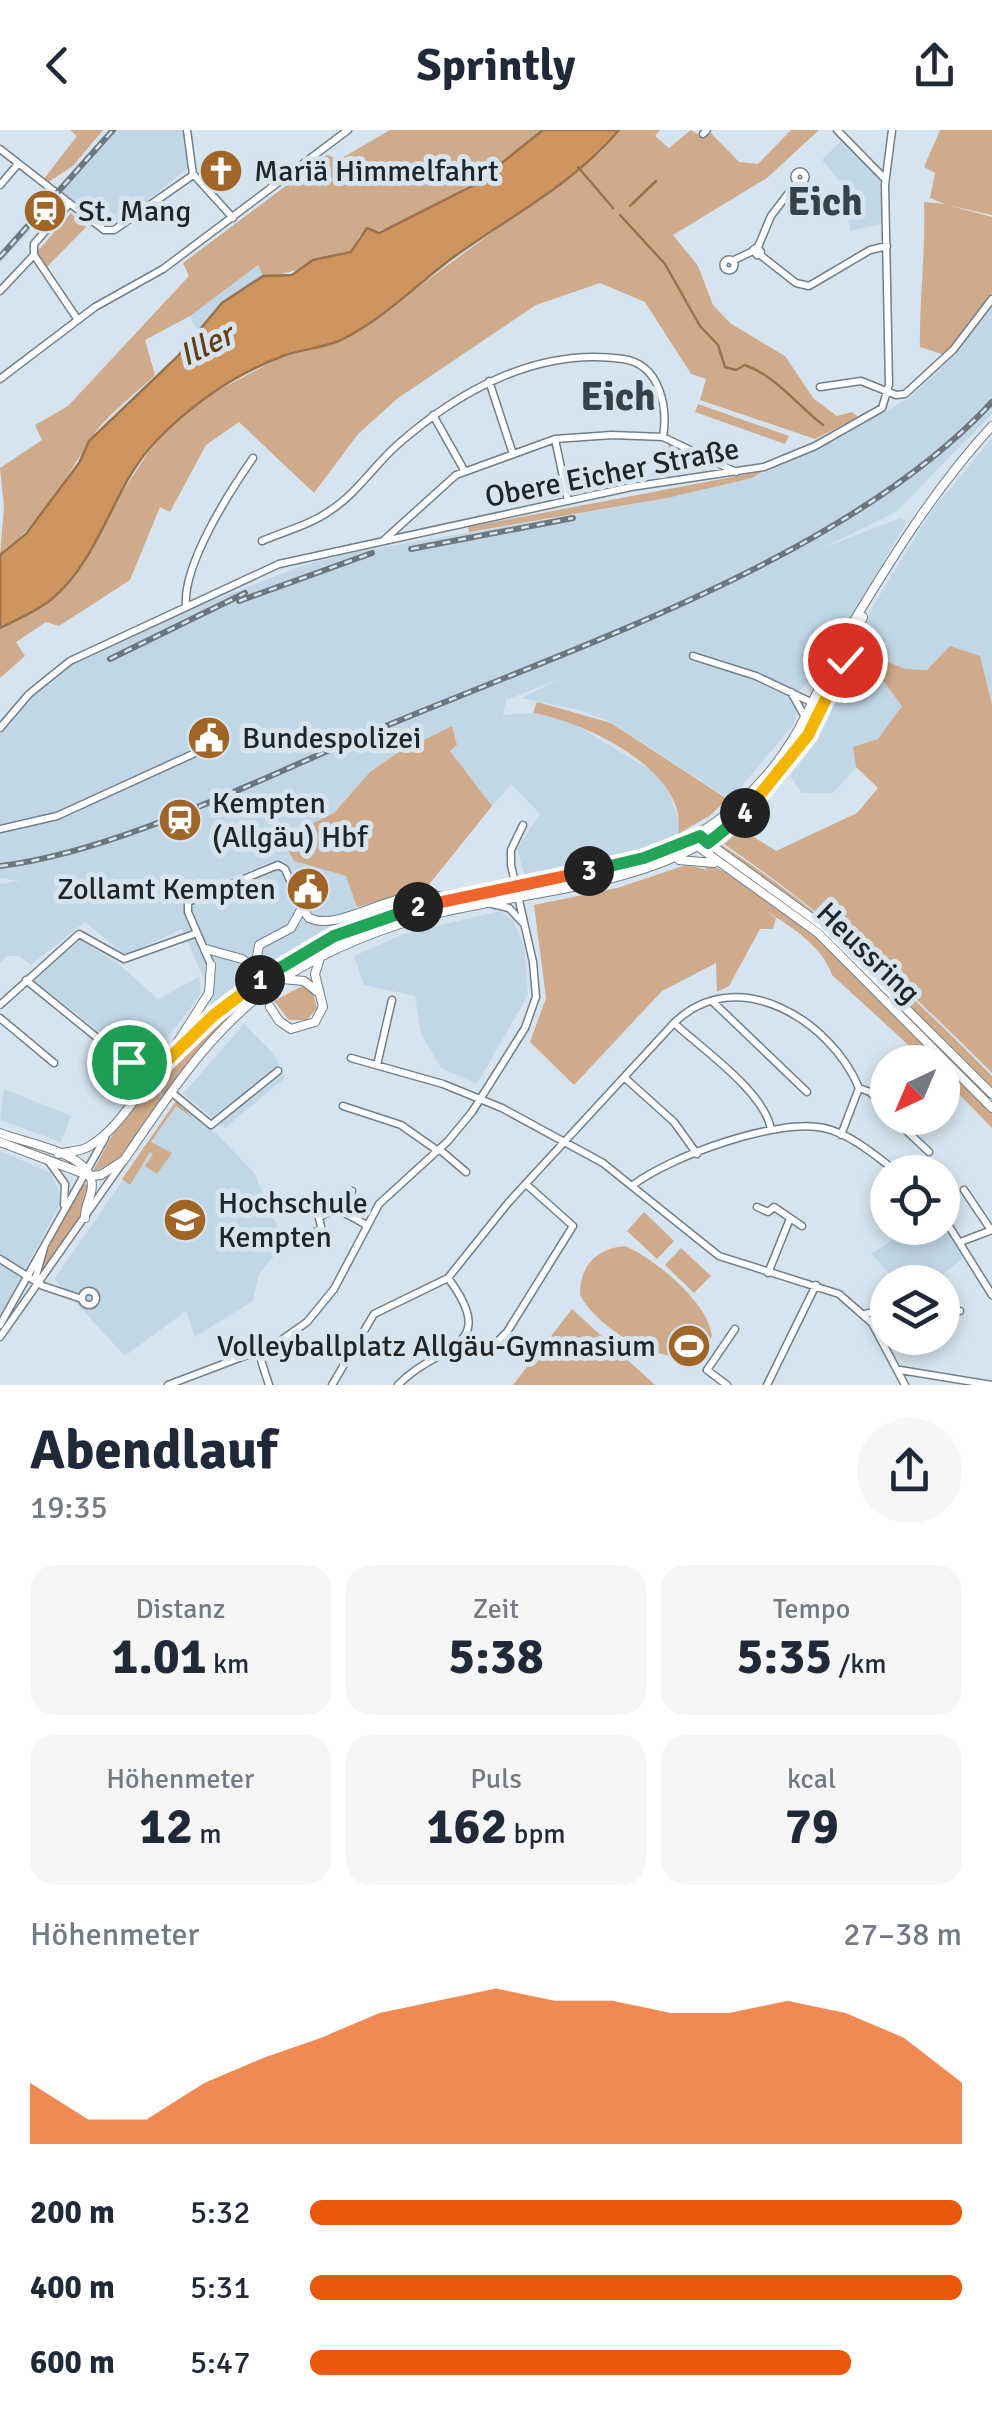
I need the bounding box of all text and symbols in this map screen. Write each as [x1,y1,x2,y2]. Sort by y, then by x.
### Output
icon: back [30,38,85,93]
text: Sprintly [417,38,575,93]
icon: share [907,38,962,93]
church icon: Mariä Himmelfahrt [198,148,244,194]
place label: Mariä Himmelfahrt [254,153,499,190]
district label: Eich [787,177,863,227]
station icon: St. Mang [22,188,68,234]
place label: St. Mang [78,193,191,230]
water label: Iller [173,314,243,375]
district label: Eich [580,372,656,422]
street label: Obere Eicher Straße [482,430,742,516]
pin [803,618,888,703]
icon: check [818,633,873,688]
public building icon: Bundespolizei [186,715,232,761]
place label: Bundespolizei [242,720,421,757]
place label: Kempten (Allgäu) Hbf [212,785,369,856]
pin: 4 [720,788,770,838]
text: 4 [737,796,753,830]
station icon: Kempten (Allgäu) Hbf [157,797,203,843]
pin: 3 [564,846,614,896]
text: 3 [581,854,597,888]
public building icon: Zollamt Kempten [285,866,331,912]
place label: Zollamt Kempten [57,871,276,908]
pin: 2 [393,882,443,932]
text: 2 [410,890,426,924]
street label: Heussring [808,895,928,1011]
pin: 1 [235,955,285,1005]
text: 1 [252,963,268,997]
pin [87,1020,172,1105]
icon: arrive [102,1035,157,1090]
north arrow [870,1045,960,1135]
map controls [870,1045,960,1355]
button: locate [870,1155,960,1245]
place label: Hochschule Kempten [218,1185,368,1256]
school or university icon: Hochschule Kempten [162,1197,208,1243]
button: layers [870,1265,960,1355]
sports icon: Volleyballplatz Allgäu-Gymnasium [666,1323,712,1369]
place label: Volleyballplatz Allgäu-Gymnasium [217,1328,656,1365]
text: Abendlauf [30,1416,277,1484]
button: share [857,1418,962,1523]
text: 19:35 [30,1488,108,1527]
text: Distanz [135,1592,225,1626]
text: Zeit [473,1592,519,1626]
text: Tempo [773,1592,850,1626]
text: 1.01 [111,1626,207,1688]
text: 5:38 [448,1626,544,1688]
text: 5:35 [737,1626,832,1688]
text: km [207,1647,249,1681]
text: /km [832,1647,887,1681]
text: Höhenmeter [106,1762,254,1796]
text: Puls [470,1762,522,1796]
text: kcal [787,1762,836,1796]
text: 12 [139,1796,193,1858]
text: 162 [426,1796,507,1858]
text: 79 [785,1796,839,1858]
text: m [193,1817,222,1851]
text: bpm [507,1817,566,1851]
text: Höhenmeter [30,1915,199,1954]
text: 27–38 m [843,1915,962,1954]
text: 200 m [30,2193,115,2232]
text: 5:32 [190,2193,250,2232]
text: 400 m [30,2268,115,2307]
text: 5:31 [190,2268,250,2307]
text: 600 m [30,2343,115,2382]
text: 5:47 [190,2343,250,2382]

